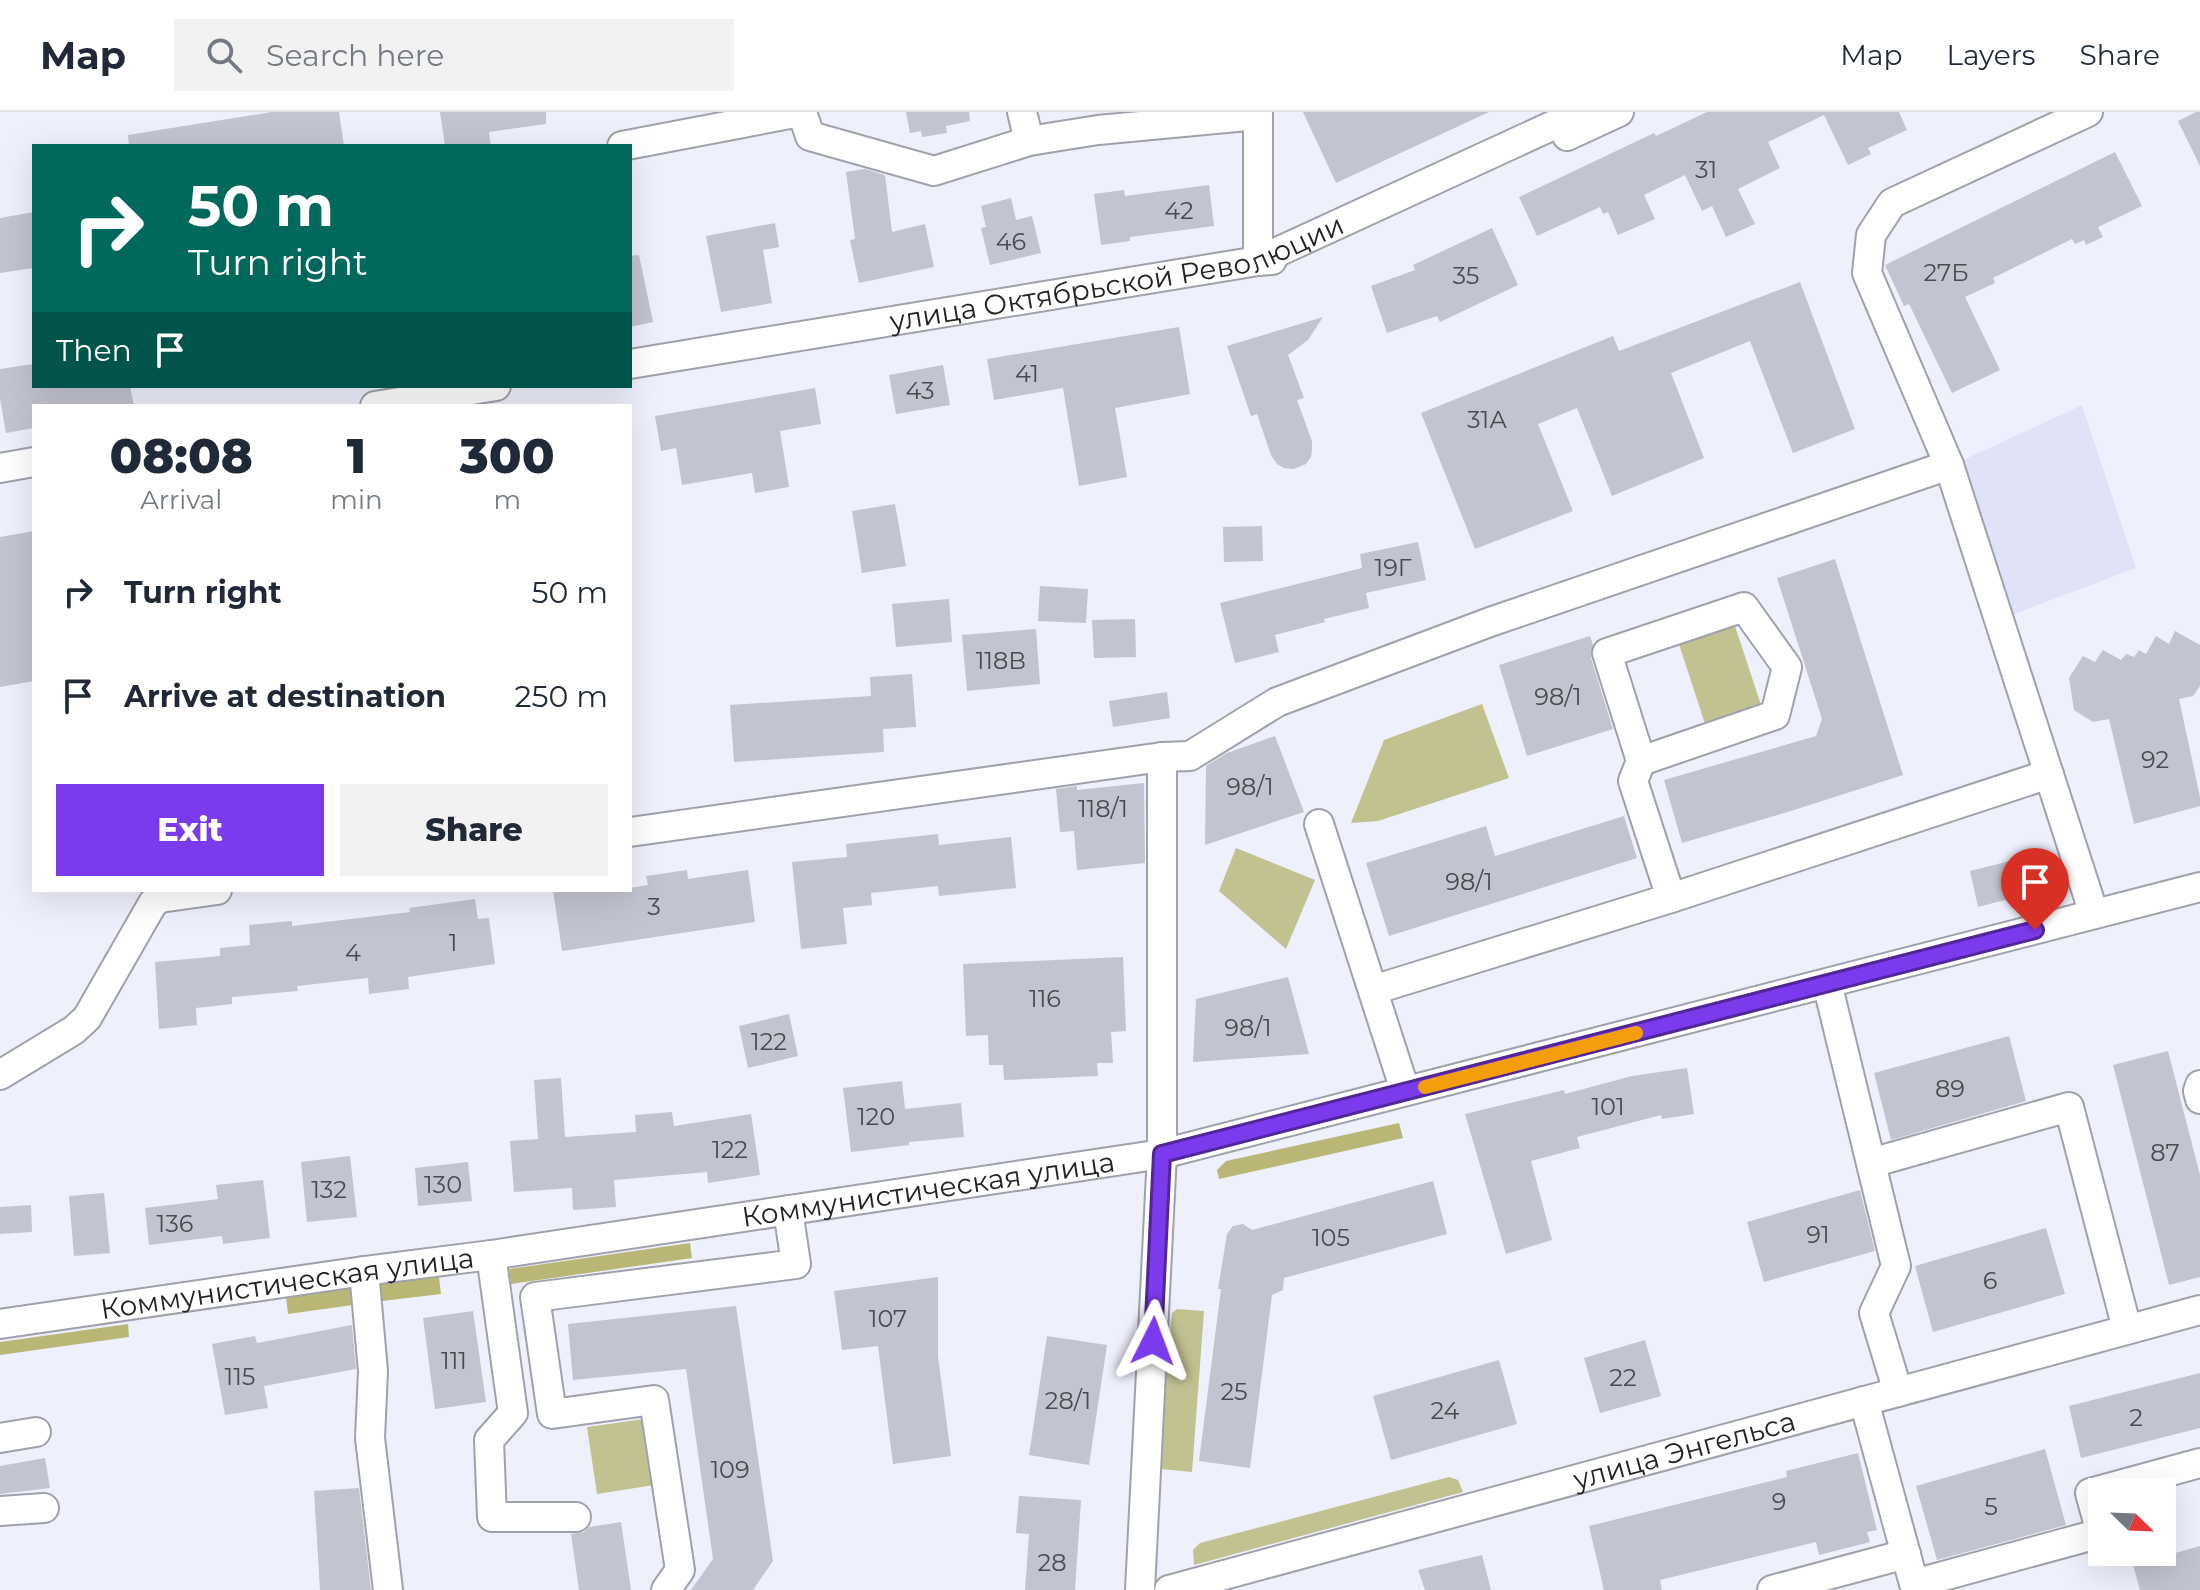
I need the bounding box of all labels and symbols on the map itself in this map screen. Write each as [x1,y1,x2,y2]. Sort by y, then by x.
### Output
house number: 31 [1695,155,1717,184]
house number: 42 [1164,196,1194,225]
street label: улица Октябрьской Революции [886,207,1349,338]
house number: 46 [996,227,1026,256]
house number: 27Б [1923,258,1969,287]
house number: 35 [1453,261,1479,290]
house number: 41 [1015,359,1039,388]
house number: 43 [905,376,935,405]
house number: 31А [1467,405,1507,434]
house number: 19Г [1374,553,1412,582]
house number: 118В [976,646,1026,675]
house number: 98/1 [1534,682,1582,711]
house number: 92 [2141,745,2169,774]
house number: 98/1 [1226,772,1274,801]
house number: 118/1 [1078,794,1128,823]
pin [2001,848,2069,930]
house number: 98/1 [1445,867,1493,896]
house number: 3 [647,892,661,921]
house number: 1 [449,928,457,957]
house number: 4 [345,938,361,967]
house number: 116 [1029,984,1061,1013]
house number: 98/1 [1224,1013,1272,1042]
house number: 122 [751,1027,787,1056]
house number: 89 [1935,1074,1965,1103]
house number: 101 [1591,1092,1625,1121]
house number: 120 [857,1102,895,1131]
house number: 122 [712,1135,748,1164]
house number: 87 [2150,1138,2180,1167]
street label: Коммунистическая улица [739,1144,1117,1234]
house number: 130 [424,1170,462,1199]
house number: 132 [311,1175,347,1204]
house number: 136 [157,1209,193,1238]
house number: 91 [1806,1220,1830,1249]
house number: 105 [1312,1223,1350,1252]
street label: Коммунистическая улица [98,1240,476,1326]
house number: 6 [1983,1266,1997,1295]
position arrow [1111,1299,1195,1383]
house number: 107 [869,1304,907,1333]
house number: 111 [441,1346,467,1375]
house number: 115 [225,1362,255,1391]
house number: 22 [1609,1363,1637,1392]
house number: 25 [1220,1377,1248,1406]
house number: 28/1 [1045,1386,1091,1415]
house number: 24 [1431,1396,1460,1425]
house number: 2 [2129,1403,2143,1432]
street label: улица Энгельса [1569,1404,1799,1497]
house number: 109 [710,1455,750,1484]
north arrow [2088,1478,2176,1566]
house number: 9 [1772,1487,1786,1516]
house number: 5 [1984,1492,1998,1521]
house number: 28 [1038,1548,1066,1577]

